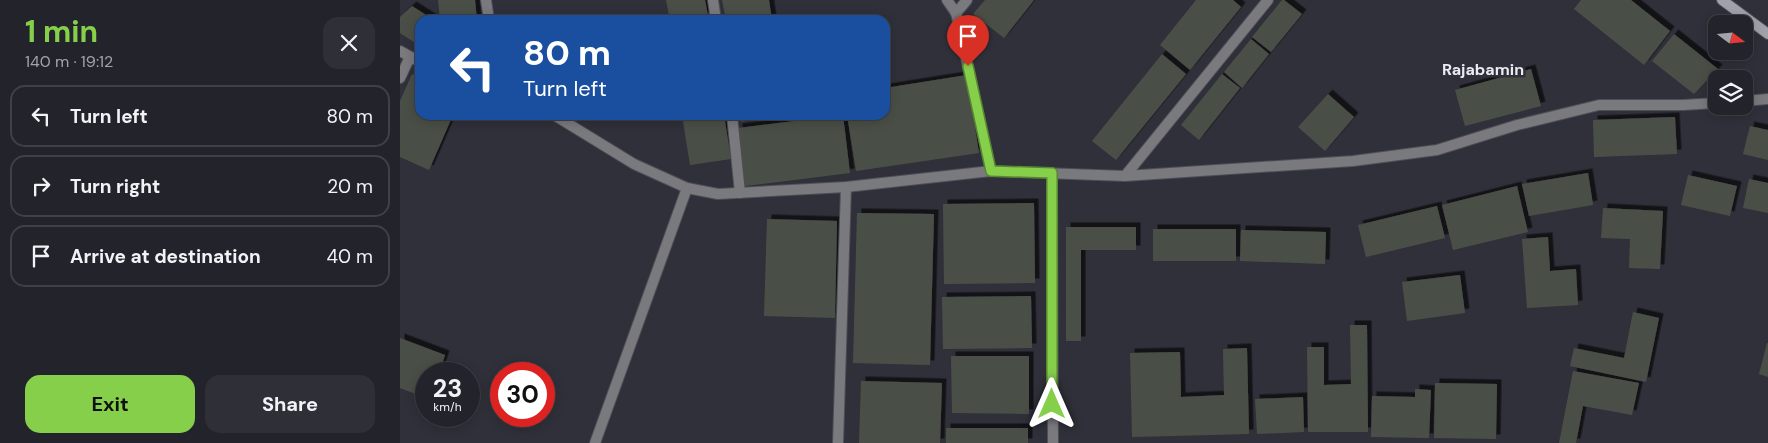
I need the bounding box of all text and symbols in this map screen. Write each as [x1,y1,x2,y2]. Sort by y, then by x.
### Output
text: 1 min [25,12,98,51]
pin [947,15,989,66]
north arrow [1708,15,1752,60]
map controls [1708,15,1753,115]
button: close [323,17,375,69]
icon: arrive [954,22,982,50]
text: 80 m [523,30,611,76]
icon: left [440,35,505,100]
text: 140 m · 19:12 [25,51,113,72]
district label: Rajabamin [1442,59,1524,80]
button: layers [1708,70,1753,115]
text: Turn left [523,74,607,103]
icon: left [27,102,55,130]
text: Turn left [70,104,148,129]
text: 80 m [326,104,373,129]
icon: right [27,172,55,200]
text: Turn right [70,174,160,199]
text: 20 m [327,174,373,199]
icon: arrive [27,242,55,270]
text: Arrive at destination [70,244,261,269]
text: 40 m [326,244,373,269]
speed limit sign: 30 [490,362,555,427]
text: 23 [433,372,462,405]
button: Exit [25,375,195,433]
button: Share [205,375,375,433]
position arrow [1025,377,1077,429]
text: km/h [433,399,462,415]

